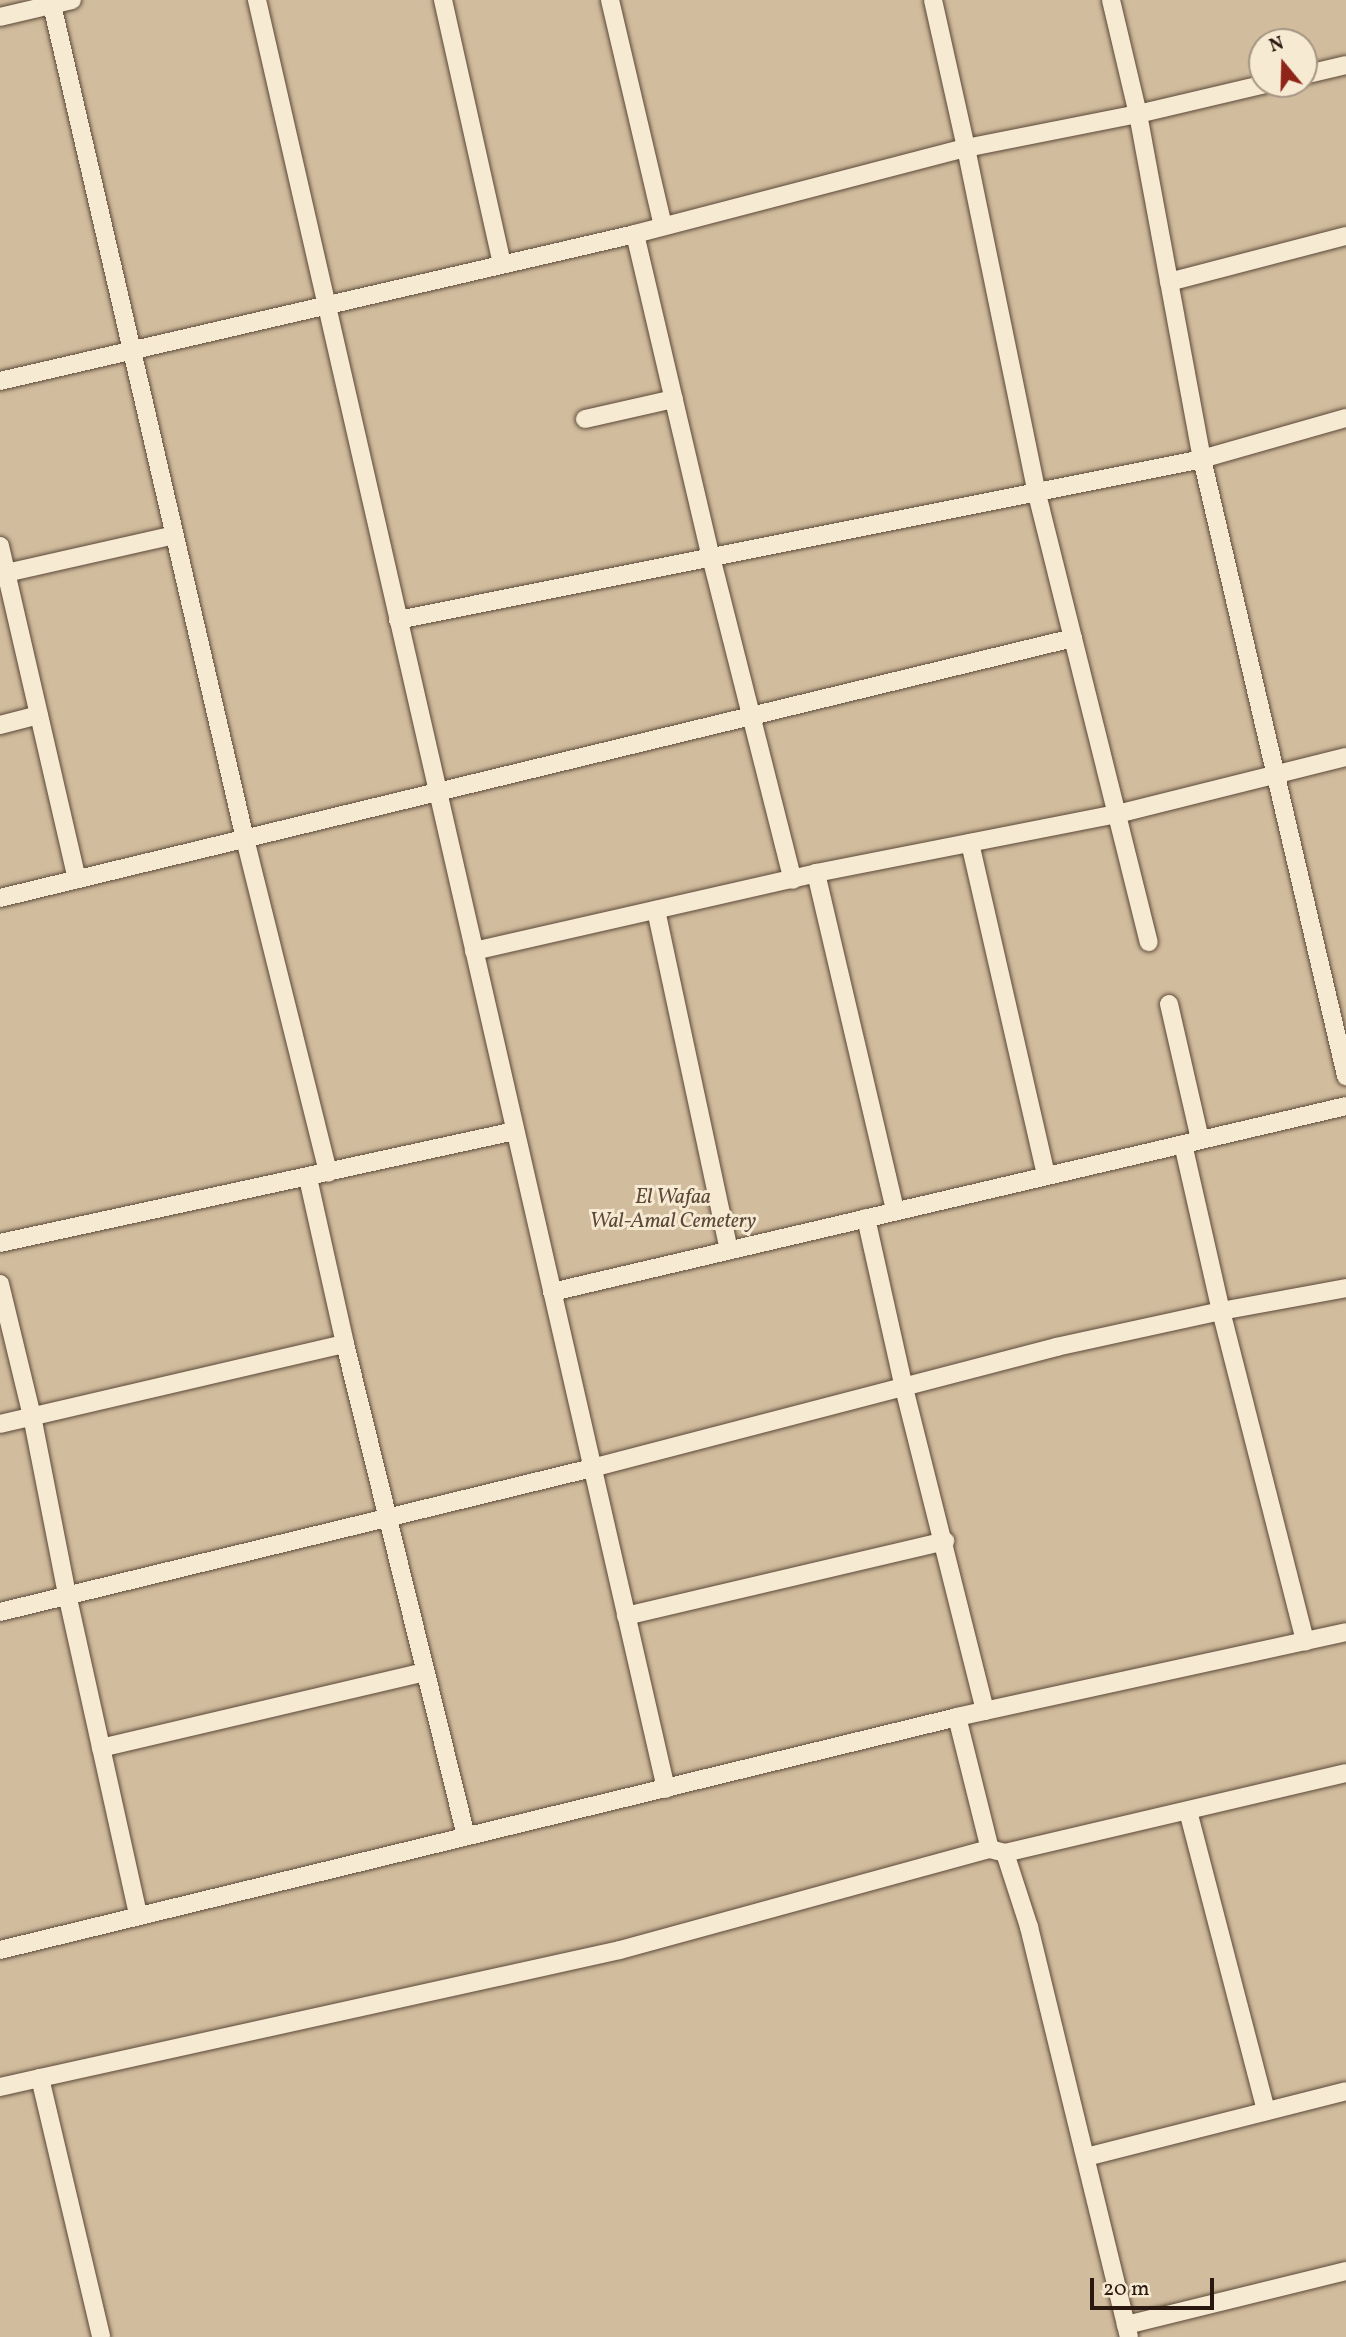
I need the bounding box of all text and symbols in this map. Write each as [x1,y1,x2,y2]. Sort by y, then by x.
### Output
north arrow [1248,28,1318,98]
text: N [1266,31,1288,60]
park label: El Wafaa Wal-Amal Cemetery [590,1185,756,1235]
scale bar [1094,2264,1218,2308]
text: 20 m [1103,2275,1149,2304]

